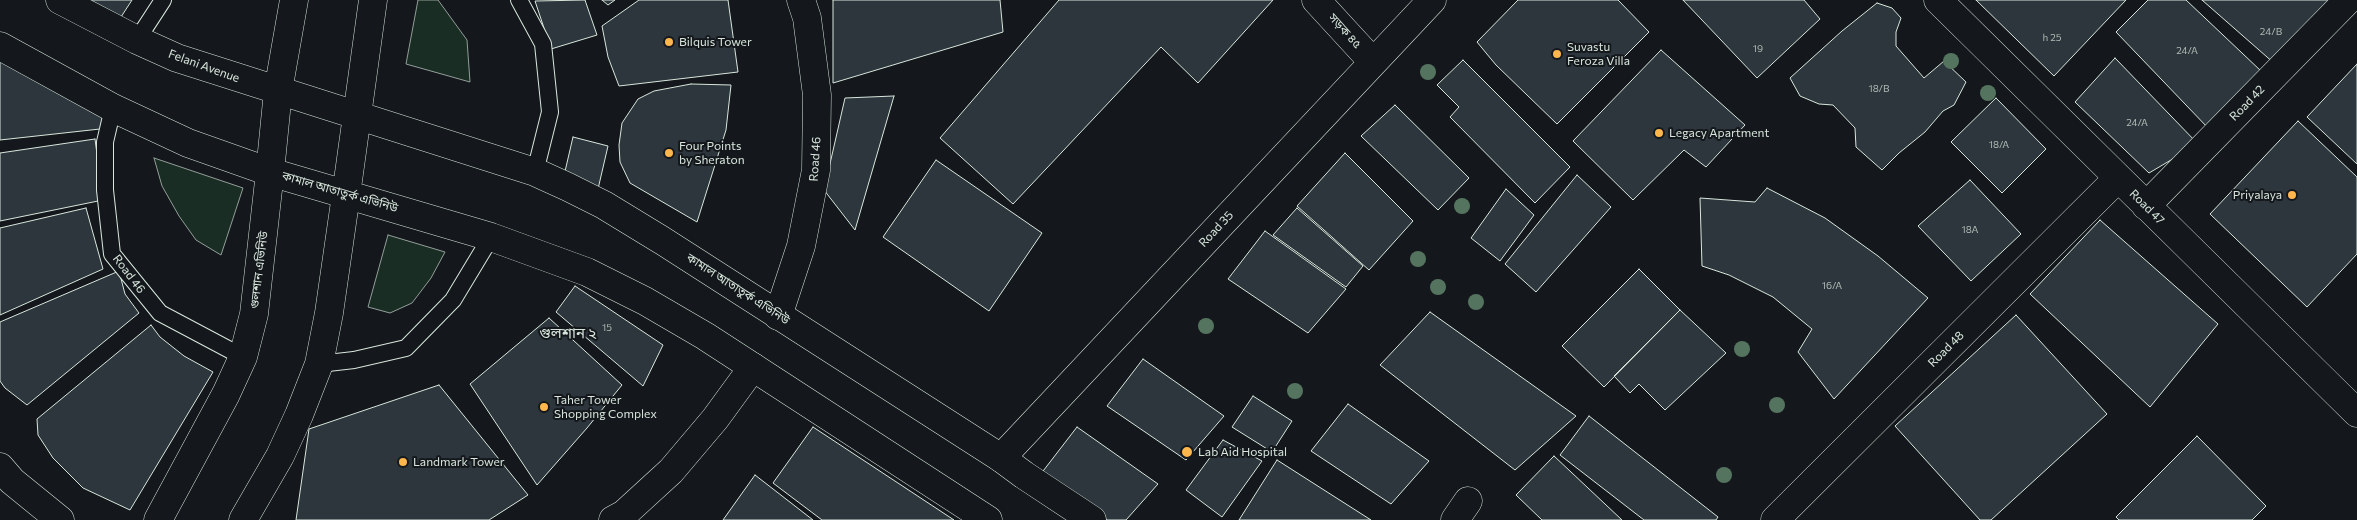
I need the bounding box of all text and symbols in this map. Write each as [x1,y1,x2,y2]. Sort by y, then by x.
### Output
street label: সড়ক ৪৫ [1326,10,1364,52]
house number: 24/B [2260,26,2282,38]
house number: h 25 [2043,32,2061,44]
place label: Bilquis Tower [679,35,752,49]
marker: Bilquis Tower [663,36,675,48]
place label: Suvastu Feroza Villa [1567,40,1630,68]
house number: 19 [1753,43,1763,55]
house number: 24/A [2176,45,2198,57]
street label: Felani Avenue [167,46,241,86]
marker: Suvastu Feroza Villa [1551,48,1563,60]
street label: Road 42 [2227,82,2267,124]
house number: 18/B [1868,83,1890,95]
house number: 24/A [2126,117,2148,129]
place label: Legacy Apartment [1669,126,1769,140]
marker: Legacy Apartment [1653,127,1665,139]
street label: Road 46 [806,136,824,182]
place label: Four Points by Sheraton [679,139,745,167]
house number: 18/A [1989,139,2009,151]
marker: Four Points by Sheraton [663,147,675,159]
street label: কামাল আতাতুর্ক এভিনিউ [280,169,400,215]
street label: Road 47 [2126,186,2168,228]
place label: Priyalaya [2233,188,2282,202]
marker: Priyalaya [2286,189,2298,201]
street label: Road 35 [1196,208,1236,250]
house number: 18A [1961,224,1979,236]
street label: গুলশান এভিনিউ [247,230,271,310]
street label: কামাল আতাতুর্ক এভিনিউ [684,250,792,328]
street label: Road 46 [110,252,148,296]
house number: 16/A [1822,280,1842,292]
house number: 15 [602,322,612,334]
district label: গুলশান ২ [539,324,597,342]
street label: Road 48 [1925,328,1967,370]
place label: Taher Tower Shopping Complex [554,393,657,421]
marker: Taher Tower Shopping Complex [538,401,550,413]
marker: Lab Aid Hospital [1180,445,1194,459]
place label: Lab Aid Hospital [1198,445,1287,459]
place label: Landmark Tower [413,455,505,469]
marker: Landmark Tower [397,456,409,468]

